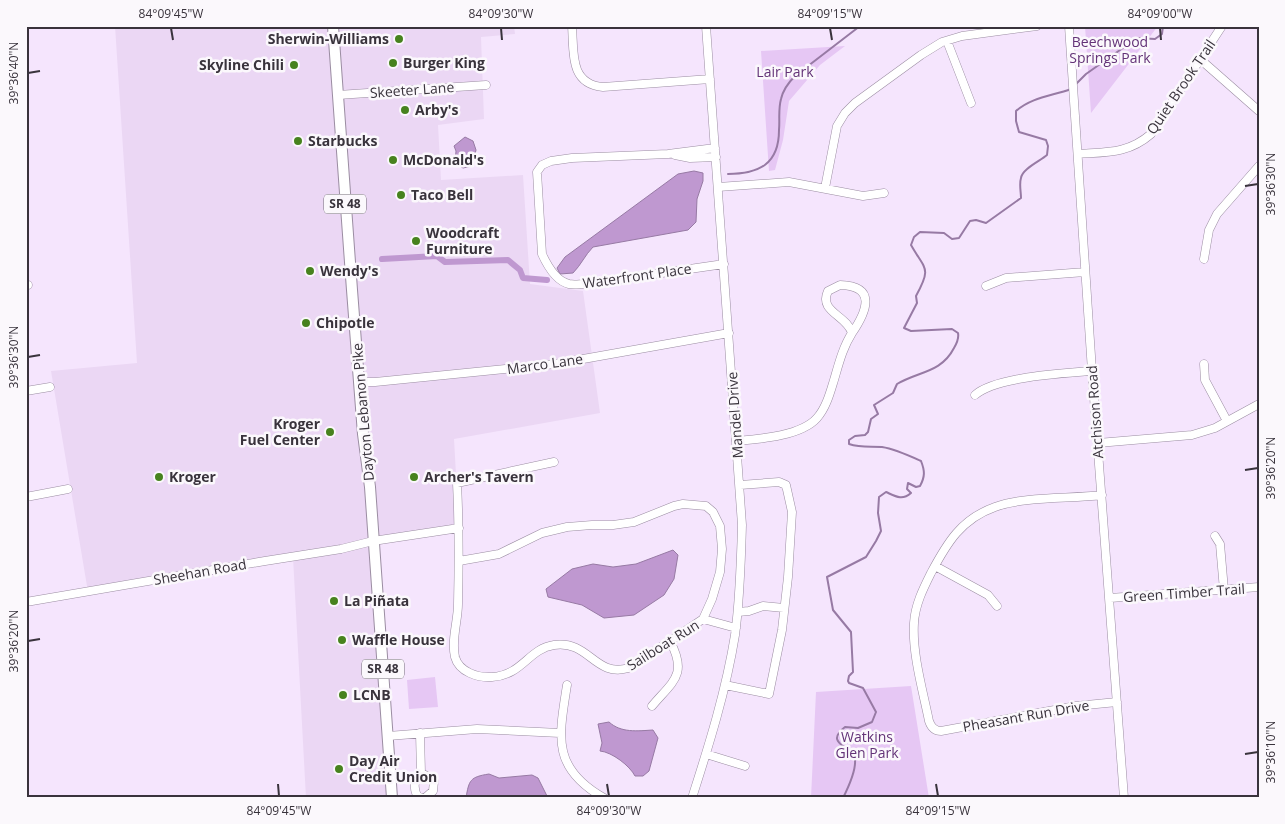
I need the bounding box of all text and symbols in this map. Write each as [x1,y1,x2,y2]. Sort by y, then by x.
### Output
text: 84°09'45"W [139,5,203,22]
text: 84°09'30"W [469,5,533,22]
text: 84°09'15"W [798,5,862,22]
text: 84°09'00"W [1128,5,1192,22]
place label: Sherwin-Williams [268,29,389,48]
park label: Beechwood Springs Park [1069,32,1151,67]
marker: Sherwin-Williams [393,33,405,45]
street label: Quiet Brook Trail [1142,36,1219,138]
text: 39°36'40"N [5,42,22,104]
place label: Burger King [403,53,485,72]
place label: Skyline Chili [199,55,284,74]
marker: Burger King [387,57,399,69]
marker: Skyline Chili [288,59,300,71]
park label: Lair Park [756,62,814,81]
street label: Skeeter Lane [369,77,455,102]
place label: Arby's [415,100,459,119]
marker: Arby's [399,104,411,116]
place label: Starbucks [308,131,378,150]
marker: Starbucks [292,135,304,147]
place label: McDonald's [403,150,484,169]
text: 39°36'30"N [1262,153,1279,215]
marker: McDonald's [387,154,399,166]
place label: Taco Bell [411,185,473,204]
marker: Taco Bell [395,189,407,201]
road number: SR 48 [324,194,366,213]
place label: Woodcraft Furniture [426,223,499,258]
marker: Woodcraft Furniture [410,235,422,247]
street label: Waterfront Place [581,258,693,293]
place label: Wendy's [320,261,379,280]
marker: Wendy's [304,265,316,277]
place label: Chipotle [316,313,375,332]
marker: Chipotle [300,317,312,329]
text: 39°36'30"N [5,326,22,388]
street label: Dayton Lebanon Pike [347,342,378,482]
street label: Marco Lane [506,349,584,378]
street label: Atchison Road [1082,365,1107,459]
street label: Mandel Drive [722,371,747,459]
place label: Kroger Fuel Center [240,414,321,449]
marker: Kroger Fuel Center [324,426,336,438]
text: 39°36'20"N [1262,437,1279,499]
place label: Kroger [169,467,217,486]
place label: Archer's Tavern [424,467,534,486]
marker: Kroger [153,471,165,483]
marker: Archer's Tavern [408,471,420,483]
street label: Sheehan Road [152,554,248,589]
street label: Green Timber Trail [1122,579,1246,606]
place label: La Piñata [344,591,409,610]
marker: La Piñata [328,595,340,607]
text: 39°36'20"N [5,610,22,672]
street label: Sailboat Run [623,615,702,674]
place label: Waffle House [352,630,445,649]
marker: Waffle House [336,634,348,646]
road number: SR 48 [362,660,404,679]
place label: LCNB [353,685,391,704]
marker: LCNB [337,689,349,701]
street label: Pheasant Run Drive [961,695,1091,736]
text: 39°36'10"N [1262,721,1279,783]
park label: Watkins Glen Park [835,727,899,762]
place label: Day Air Credit Union [349,751,437,786]
marker: Day Air Credit Union [333,763,345,775]
text: 84°09'45"W [247,802,311,819]
text: 84°09'30"W [577,802,641,819]
text: 84°09'15"W [906,802,970,819]

